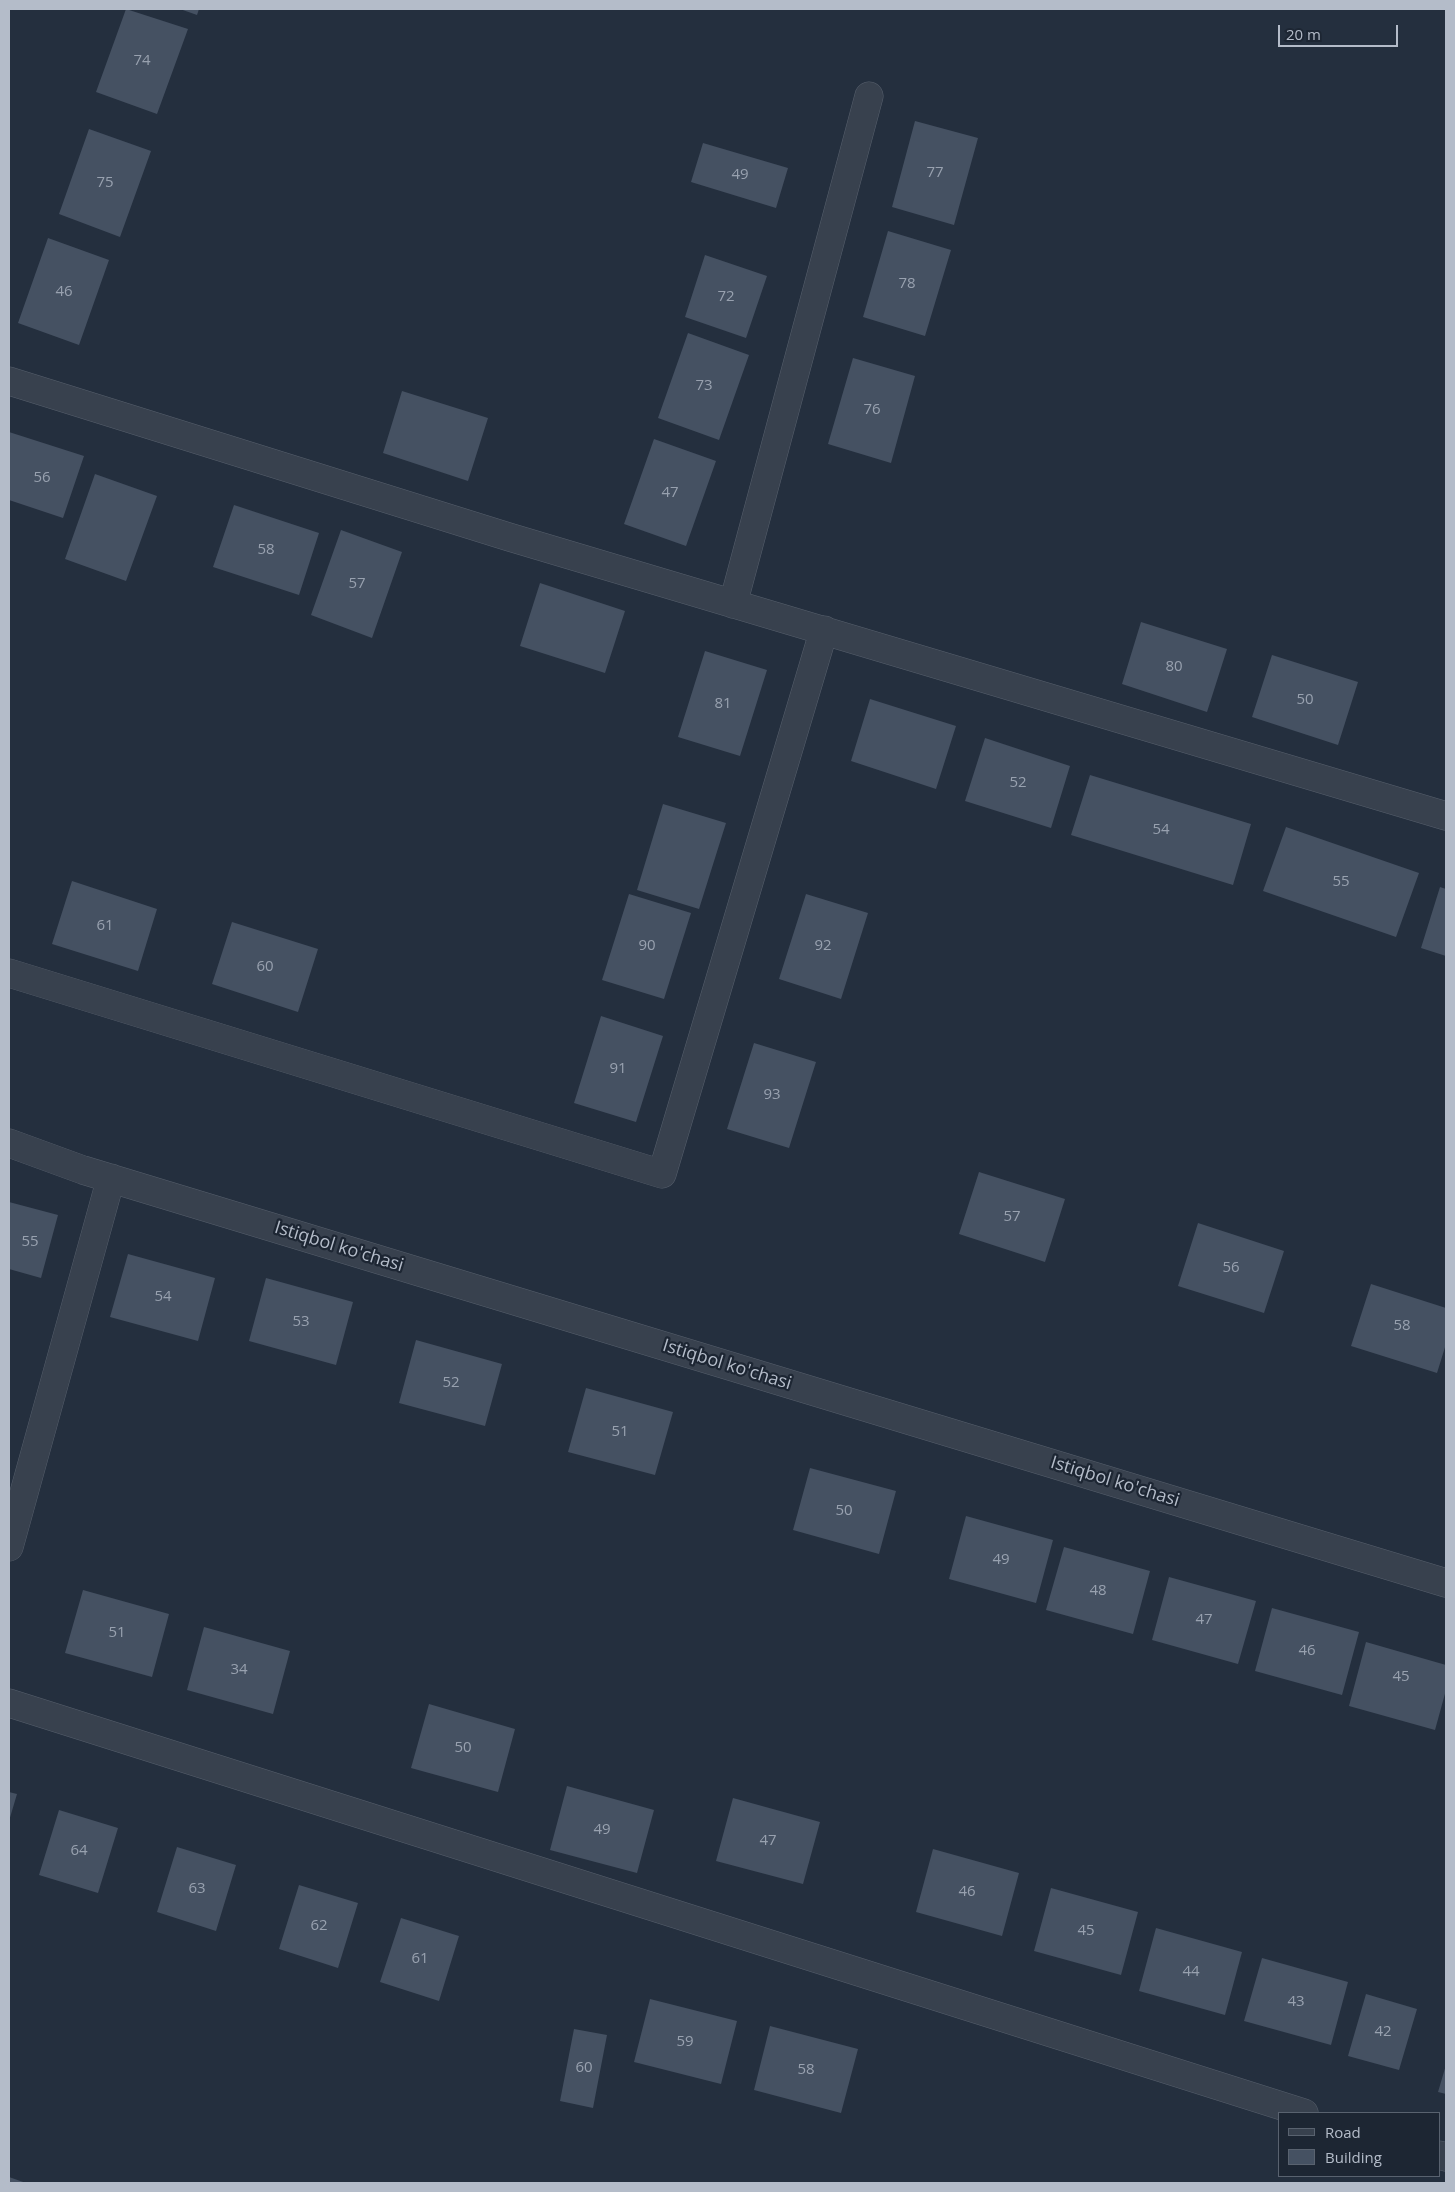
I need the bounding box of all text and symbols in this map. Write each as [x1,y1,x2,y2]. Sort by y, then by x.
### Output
scale bar [1280,15,1400,47]
text: 20 m [1286,24,1321,44]
house number: 74 [133,52,151,70]
house number: 77 [926,164,944,182]
house number: 49 [731,166,749,184]
house number: 75 [96,174,114,192]
house number: 78 [898,275,916,293]
house number: 46 [55,283,73,301]
house number: 72 [717,288,735,306]
house number: 73 [695,377,713,395]
house number: 76 [863,401,881,419]
house number: 56 [33,469,51,487]
house number: 47 [661,484,679,502]
house number: 58 [257,541,275,559]
house number: 57 [348,575,366,593]
house number: 80 [1165,658,1183,676]
house number: 50 [1296,691,1314,709]
house number: 81 [714,695,732,713]
house number: 52 [1009,774,1027,792]
house number: 54 [1152,821,1170,839]
house number: 55 [1332,873,1350,891]
house number: 61 [96,917,114,935]
house number: 90 [638,937,656,955]
house number: 92 [814,937,832,955]
house number: 60 [256,958,274,976]
house number: 91 [609,1060,627,1078]
house number: 93 [763,1086,781,1104]
house number: 57 [1003,1208,1021,1226]
street label: Istiqbol ko'chasi [272,1217,406,1277]
house number: 55 [21,1233,39,1251]
house number: 56 [1222,1259,1240,1277]
house number: 54 [154,1288,172,1306]
house number: 53 [292,1313,310,1331]
house number: 58 [1393,1317,1411,1335]
street label: Istiqbol ko'chasi [660,1335,794,1395]
house number: 52 [442,1374,460,1392]
house number: 51 [611,1423,629,1441]
street label: Istiqbol ko'chasi [1048,1452,1182,1512]
house number: 50 [835,1502,853,1520]
house number: 49 [992,1551,1010,1569]
house number: 48 [1089,1582,1107,1600]
house number: 47 [1195,1611,1213,1629]
house number: 51 [108,1624,126,1642]
house number: 46 [1298,1642,1316,1660]
house number: 34 [230,1661,248,1679]
house number: 45 [1392,1668,1410,1686]
house number: 50 [454,1739,472,1757]
house number: 49 [593,1821,611,1839]
house number: 47 [759,1832,777,1850]
house number: 64 [70,1842,88,1860]
house number: 63 [188,1880,206,1898]
house number: 46 [958,1883,976,1901]
house number: 62 [310,1917,328,1935]
house number: 45 [1077,1922,1095,1940]
house number: 61 [411,1950,429,1968]
house number: 44 [1182,1963,1200,1981]
house number: 43 [1287,1993,1305,2011]
house number: 42 [1374,2023,1392,2041]
house number: 59 [676,2033,694,2051]
house number: 60 [575,2059,593,2077]
house number: 58 [797,2061,815,2079]
legend [1278,2112,1440,2177]
text: Road [1325,2122,1361,2142]
text: Building [1325,2147,1382,2167]

